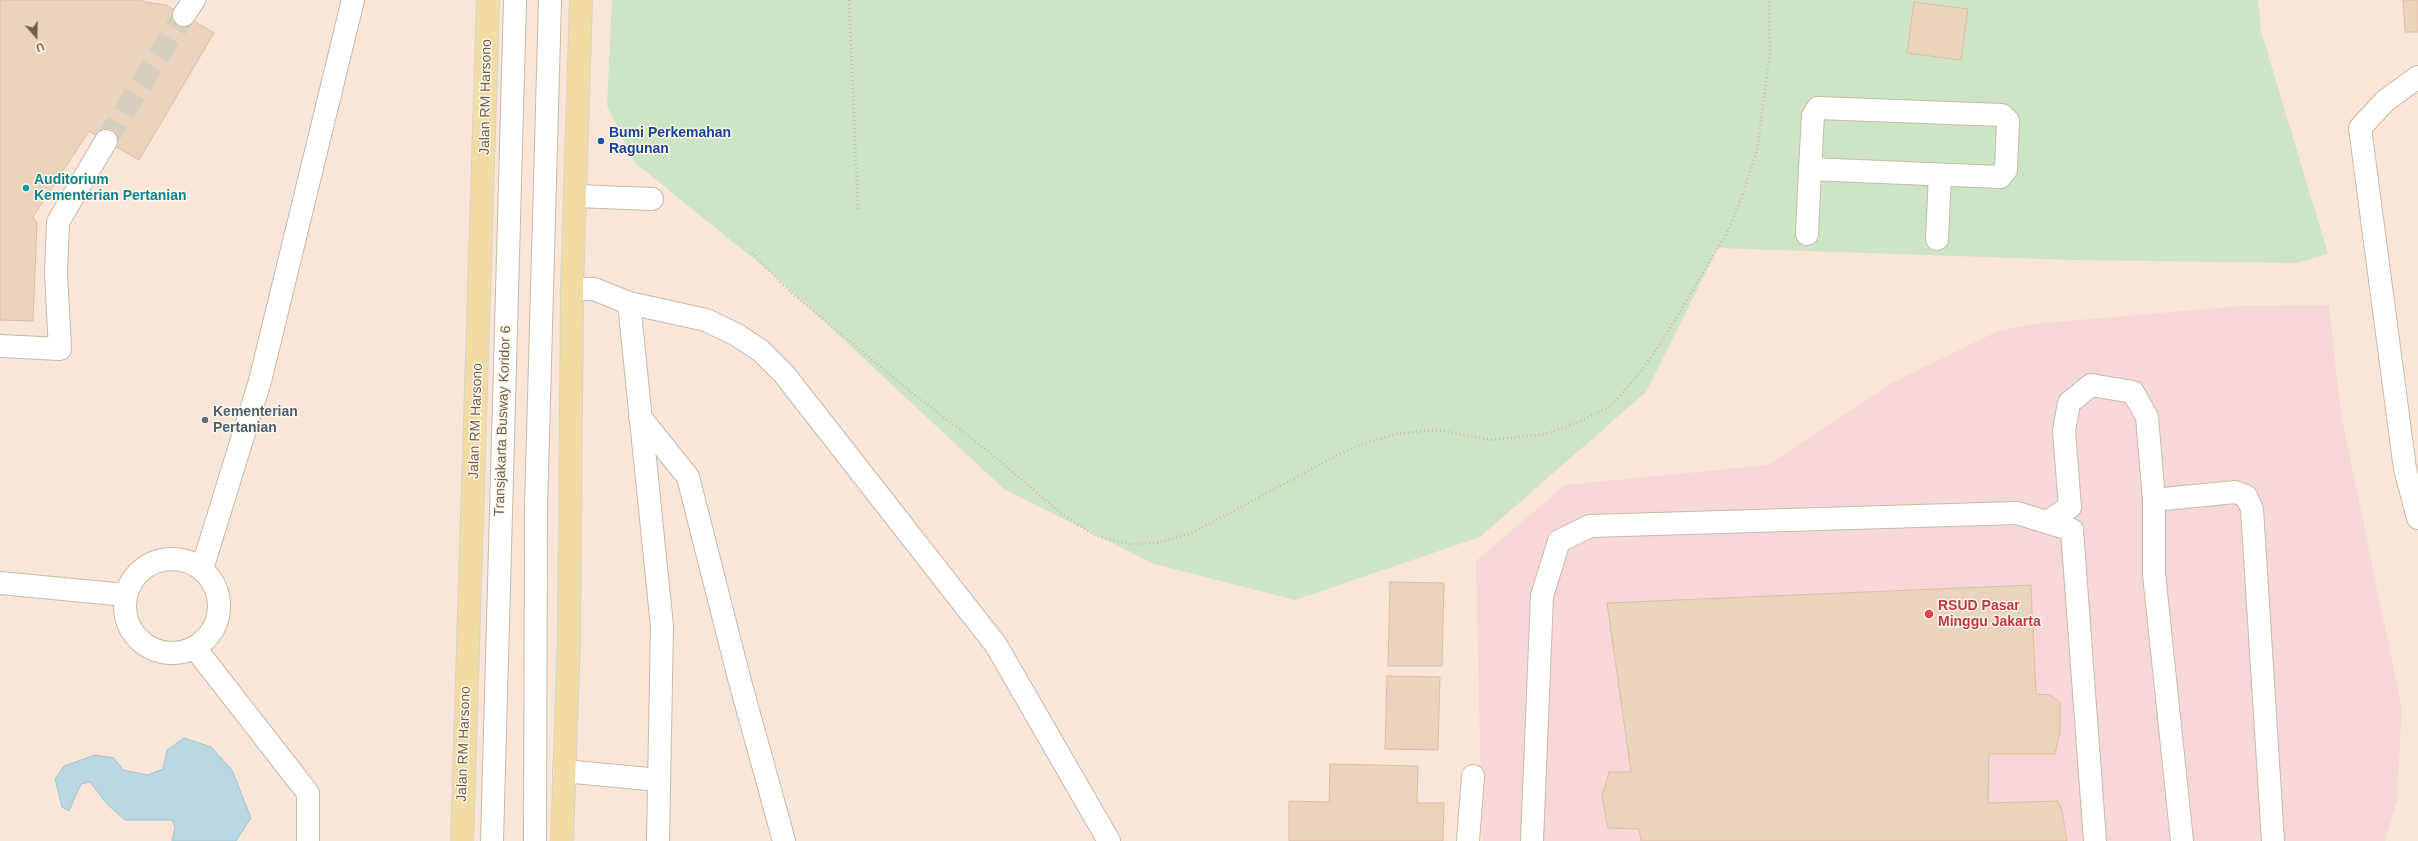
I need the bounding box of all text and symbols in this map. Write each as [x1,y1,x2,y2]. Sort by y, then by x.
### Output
north arrow [16,16,56,56]
street label: Jalan RM Harsono [477,39,495,155]
text: U [34,40,46,54]
place label: Bumi Perkemahan Ragunan [609,125,731,158]
marker: Bumi Perkemahan Ragunan [596,136,606,146]
place label: Auditorium Kementerian Pertanian [34,172,186,204]
marker: Auditorium Kementerian Pertanian [21,183,31,193]
street label: Transjakarta Busway Koridor 6 [491,325,515,517]
street label: Jalan RM Harsono [466,363,486,479]
place label: Kementerian Pertanian [213,404,298,436]
marker: Kementerian Pertanian [200,415,210,425]
place label: RSUD Pasar Minggu Jakarta [1938,598,2041,630]
marker: RSUD Pasar Minggu Jakarta [1923,608,1935,620]
street label: Jalan RM Harsono [454,686,474,802]

